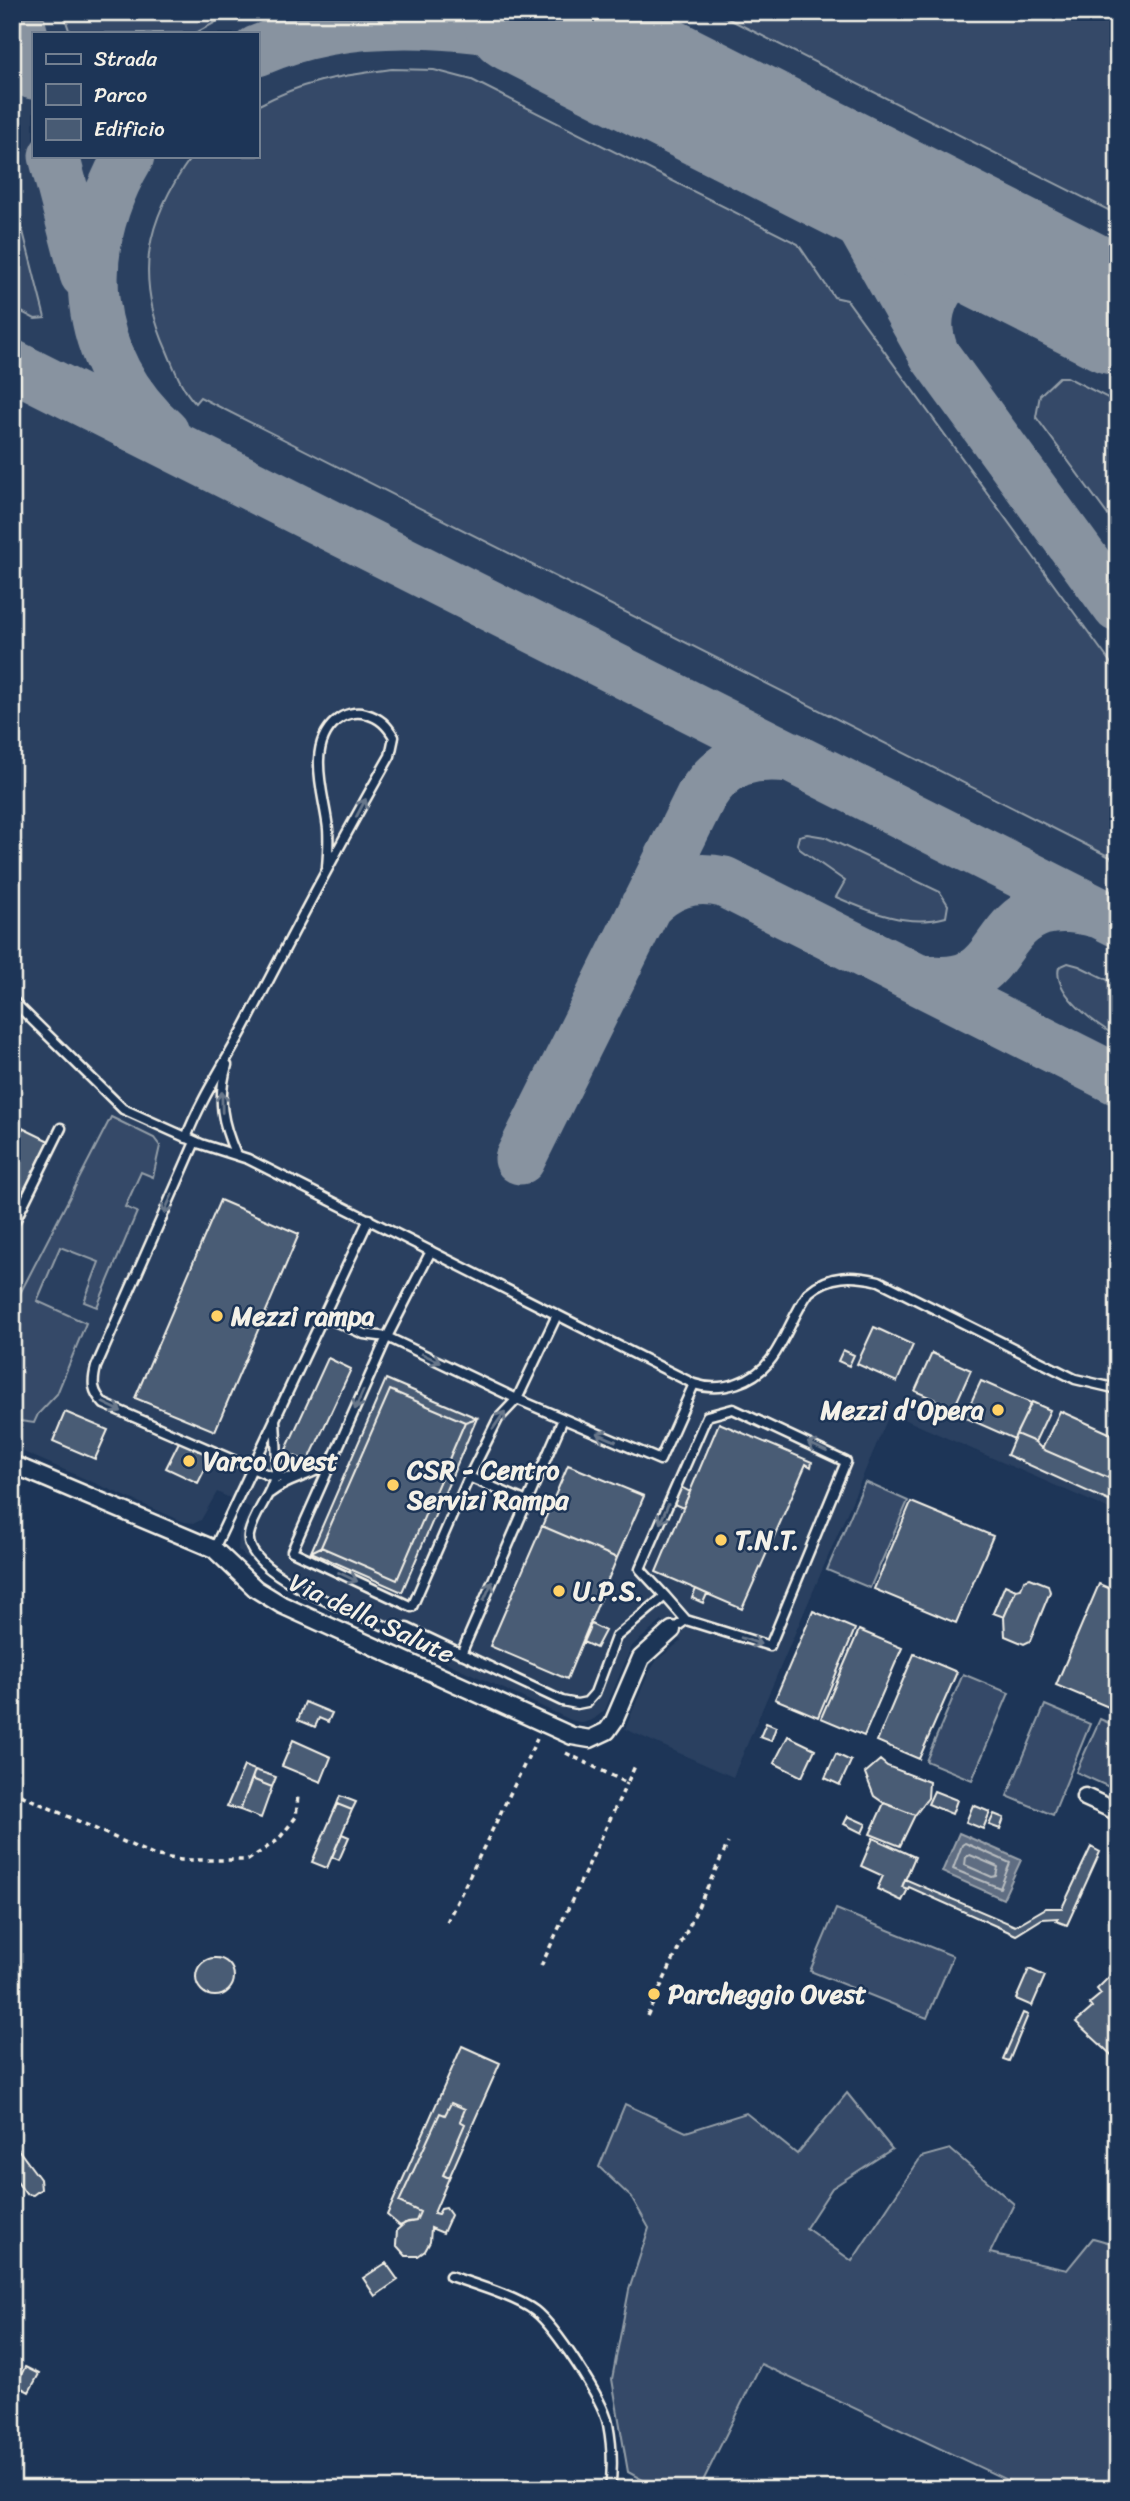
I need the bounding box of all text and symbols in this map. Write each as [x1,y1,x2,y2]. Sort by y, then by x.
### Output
legend [32,32,259,158]
text: Strada [94,40,158,78]
text: Parco [94,76,147,114]
text: Edificio [94,110,165,148]
one-way arrow [354,798,368,819]
one-way arrow [215,1091,229,1114]
one-way arrow [161,1193,174,1214]
place label: Mezzi rampa [230,1293,375,1339]
marker: Mezzi rampa [209,1308,225,1324]
one-way arrow [420,1352,441,1365]
place label: Mezzi d'Opera [820,1387,984,1433]
one-way arrow [352,1388,365,1410]
one-way arrow [102,1400,122,1414]
marker: Mezzi d'Opera [990,1402,1006,1418]
one-way arrow [492,1411,506,1430]
one-way arrow [596,1430,618,1443]
place label: Varco Ovest [203,1438,339,1484]
one-way arrow [807,1440,828,1454]
place label: CSR - Centro Servizi Rampa [406,1447,569,1523]
marker: Varco Ovest [181,1453,197,1469]
marker: CSR - Centro Servizi Rampa [385,1477,401,1493]
one-way arrow [657,1503,670,1525]
place label: T.N.T. [735,1517,799,1563]
marker: T.N.T. [713,1532,729,1548]
street label: Via della Salute [281,1559,463,1677]
place label: U.P.S. [573,1568,643,1614]
one-way arrow [337,1571,358,1584]
one-way arrow [482,1581,495,1602]
marker: U.P.S. [551,1583,567,1599]
one-way arrow [740,1635,762,1648]
place label: Parcheggio Ovest [668,1971,867,2017]
marker: Parcheggio Ovest [646,1986,662,2002]

